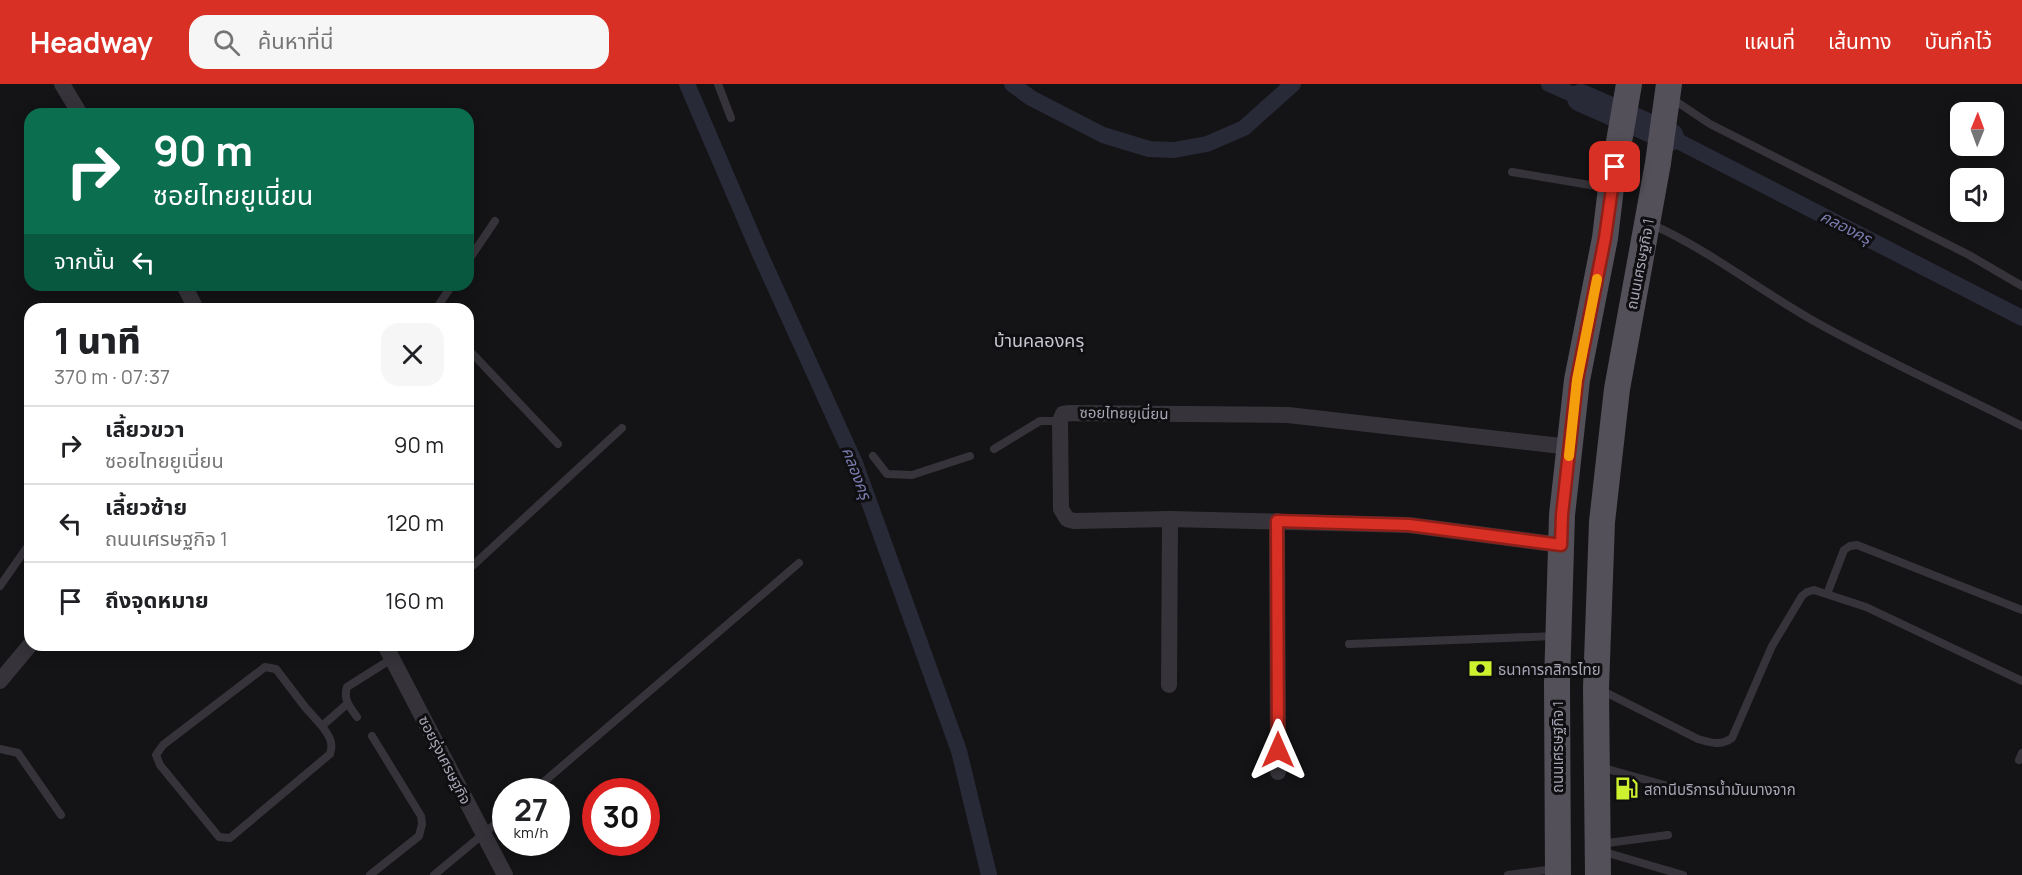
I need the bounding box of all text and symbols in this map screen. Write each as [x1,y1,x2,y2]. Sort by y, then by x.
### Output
search box [189,15,609,69]
text: Headway [30,23,153,61]
icon: search [210,26,243,59]
text: ค้นหาที่นี่ [258,26,334,56]
text: แผนที่ [1744,27,1795,55]
text: เส้นทาง [1828,27,1892,55]
text: บันทึกไว้ [1925,27,1992,55]
north arrow [1950,102,2004,156]
map controls [1950,102,2004,222]
text: 90 m [153,121,253,179]
icon: right [54,132,132,210]
pin [1589,141,1640,192]
icon: arrive [1598,150,1631,183]
button: sound [1950,168,2004,222]
text: ซอยไทยยูเนี่ยน [153,176,313,213]
water label: คลองครุ [1817,205,1876,250]
street label: ถนนเศรษฐกิจ 1 [1621,217,1659,311]
text: จากนั้น [54,246,115,276]
icon: left [127,246,160,279]
text: 1 นาที [54,316,141,365]
button: close [381,323,444,386]
district label: บ้านคลองครุ [994,328,1084,352]
text: 370 m · 07:37 [54,363,170,390]
street label: ซอยไทยยูเนี่ยน [1079,402,1169,424]
text: เลี้ยวขวา [105,414,185,444]
icon: right [54,429,87,462]
text: 90 m [394,430,444,460]
water label: คลองครุ [837,444,877,503]
text: ซอยไทยยูเนี่ยน [105,447,224,474]
text: เลี้ยวซ้าย [105,492,187,522]
icon: left [54,507,87,540]
text: 120 m [386,508,444,538]
text: ถนนเศรษฐกิจ 1 [105,525,228,552]
icon: arrive [54,585,87,618]
text: ถึงจุดหมาย [105,585,209,615]
text: 160 m [385,586,444,616]
bank icon: ธนาคารกสิกรไทย [1467,656,1493,682]
place label: ธนาคารกสิกรไทย [1498,659,1601,680]
street label: ถนนเศรษฐกิจ 1 [1547,701,1568,793]
street label: ซอยรุ่งเศรษฐกิจ [414,712,476,808]
position arrow [1246,718,1310,782]
fuel station icon: สถานีบริการน้ำมันบางจาก [1613,776,1639,802]
speed limit sign: 30 [582,778,660,856]
place label: สถานีบริการน้ำมันบางจาก [1644,779,1796,800]
text: 27 [514,789,548,830]
text: km/h [514,822,548,843]

